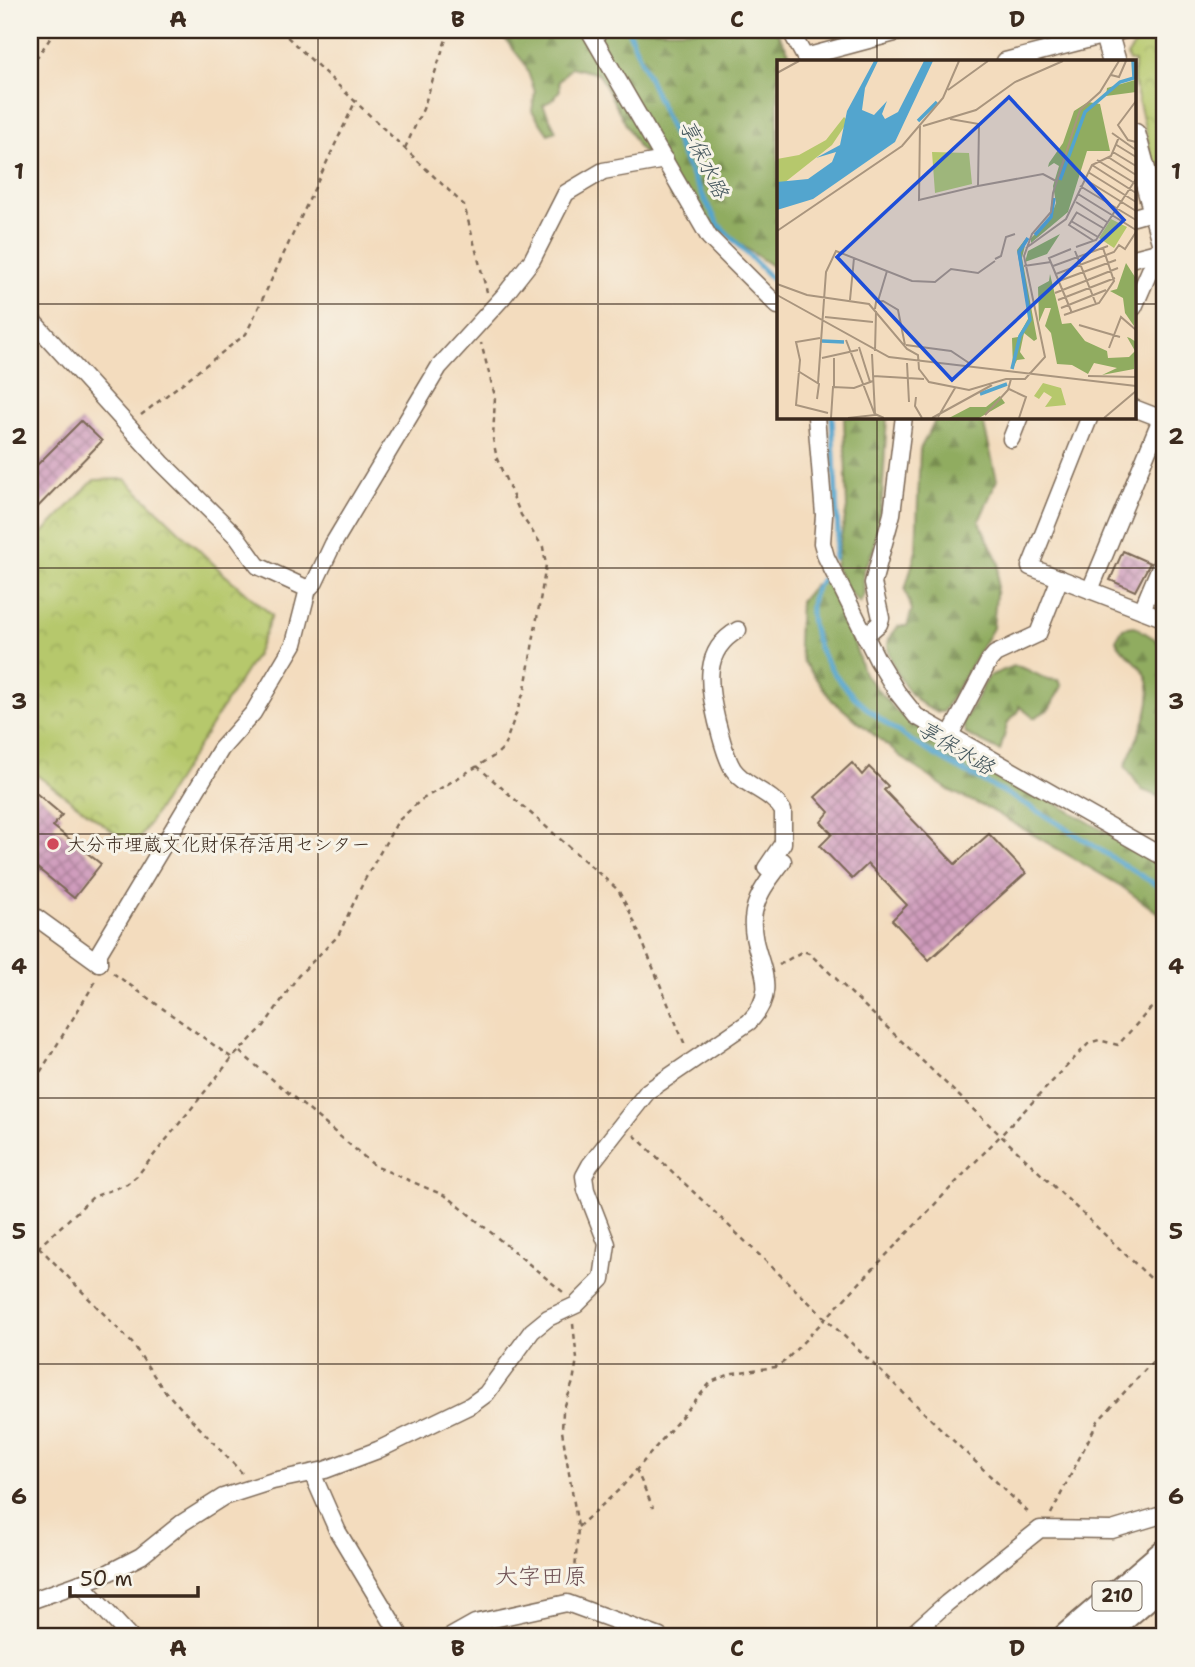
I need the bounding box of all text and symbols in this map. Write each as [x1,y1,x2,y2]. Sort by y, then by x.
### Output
text: A [169,4,187,34]
text: B [451,4,465,34]
text: C [730,4,744,34]
text: D [1009,4,1025,34]
inset map [777,60,1136,418]
water label: 享保水路 [673,115,735,204]
text: 1 [14,156,24,186]
text: 1 [1171,156,1181,186]
text: 2 [11,421,27,451]
text: 2 [1168,421,1184,451]
text: 3 [11,686,27,716]
text: 3 [1168,686,1184,716]
water label: 享保水路 [913,714,1000,782]
place label: 大分市埋蔵文化財保存活用センター [67,832,370,857]
marker: 大分市埋蔵文化財保存活用センター [45,836,61,852]
text: 4 [11,951,27,981]
text: 4 [1168,951,1184,981]
text: 5 [12,1216,26,1246]
text: 5 [1169,1216,1183,1246]
text: 6 [11,1481,27,1511]
text: 6 [1168,1481,1184,1511]
scale bar [70,1555,198,1599]
district label: 大字田原 [495,1561,587,1591]
text: 50 m [80,1565,133,1593]
road number: 210 [1092,1582,1142,1610]
text: A [169,1633,187,1663]
text: B [451,1633,465,1663]
text: C [730,1633,744,1663]
text: D [1009,1633,1025,1663]

